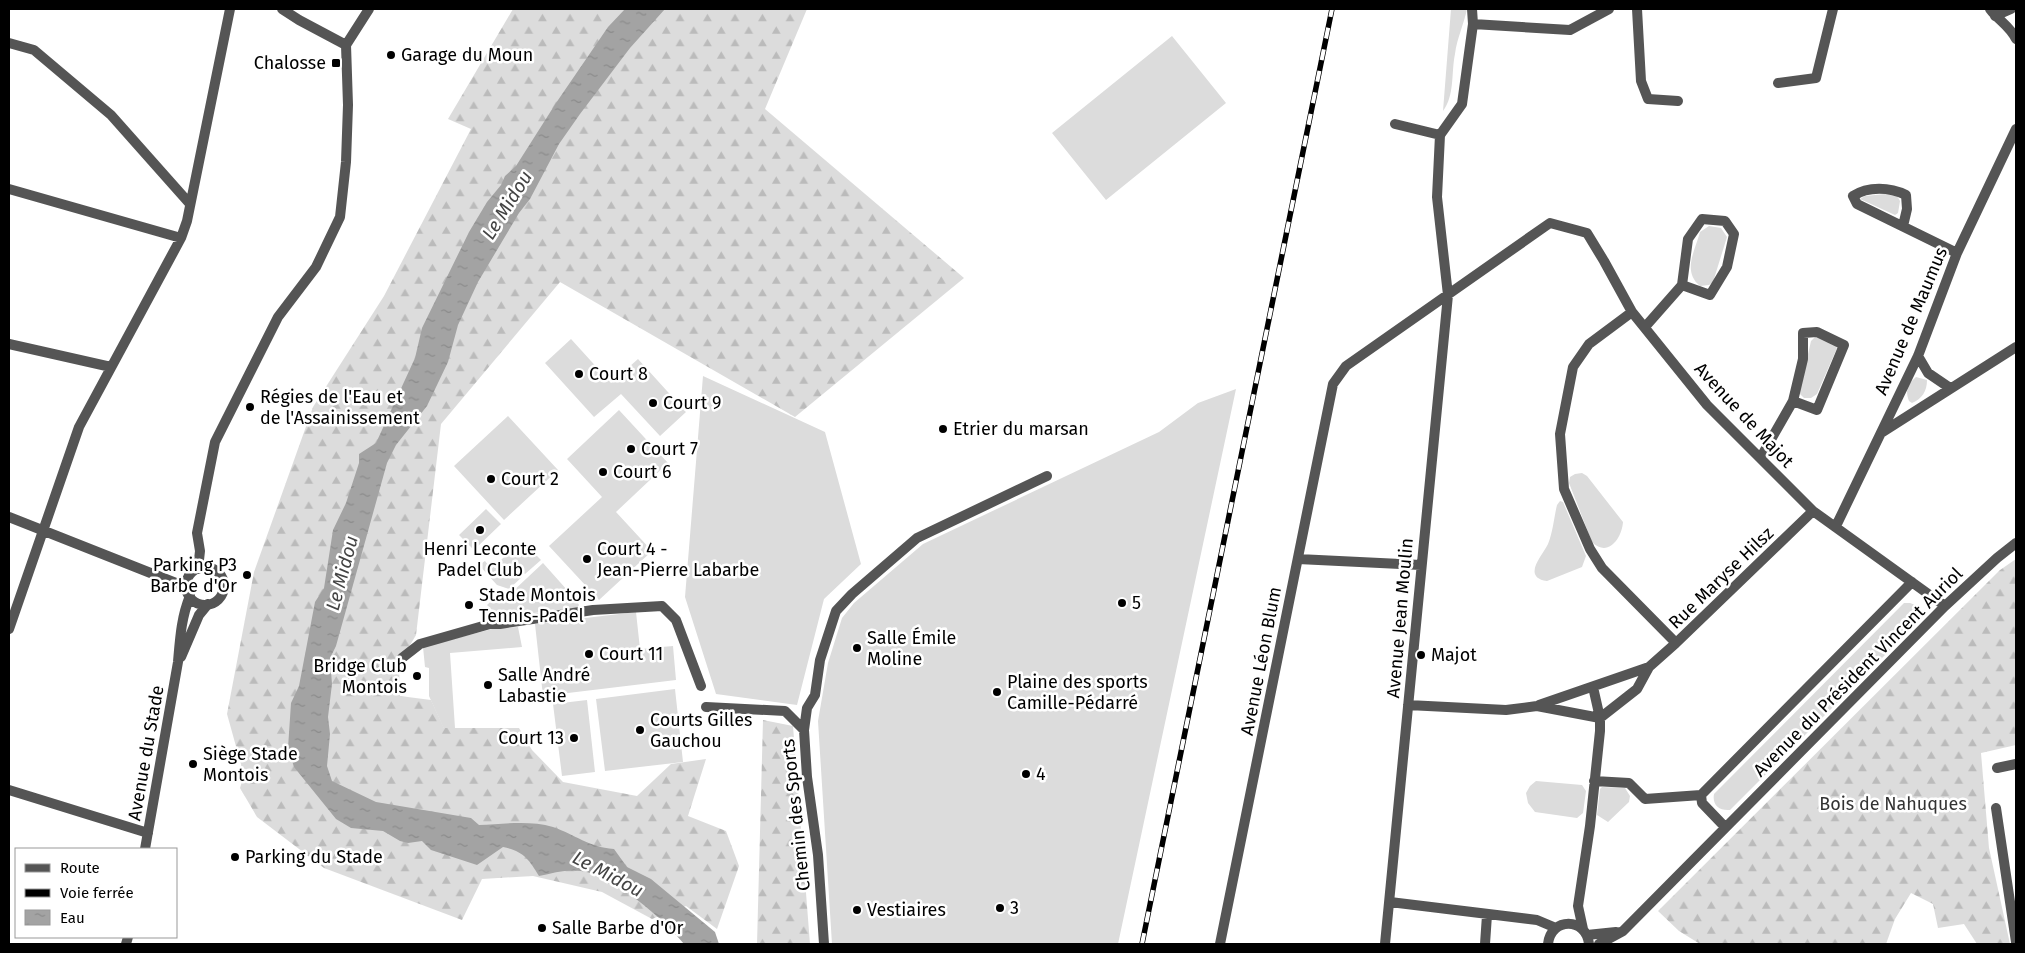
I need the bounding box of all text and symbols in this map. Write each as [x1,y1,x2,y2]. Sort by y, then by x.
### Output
place label: Garage du Moun [401,44,533,66]
marker: Garage du Moun [385,49,397,61]
place label: Chalosse [254,52,326,74]
marker: Chalosse [330,57,342,69]
water label: Le Midou [477,166,537,244]
street label: Avenue de Maumus [1870,244,1952,398]
street label: Avenue de Majot [1690,358,1799,472]
place label: Court 8 [589,363,648,385]
marker: Court 8 [573,368,585,380]
place label: Régies de l'Eau et de l'Assainissement [260,386,420,429]
place label: Court 9 [663,392,721,414]
marker: Court 9 [647,397,659,409]
marker: Régies de l'Eau et de l'Assainissement [244,401,256,413]
place label: Etrier du marsan [953,418,1089,440]
marker: Etrier du marsan [937,423,949,435]
place label: Court 7 [641,438,698,460]
marker: Court 7 [625,443,637,455]
place label: Court 6 [613,461,672,483]
marker: Court 6 [597,466,609,478]
place label: Court 2 [501,468,559,490]
marker: Court 2 [485,473,497,485]
street label: Rue Maryse Hilsz [1664,522,1778,634]
marker: Henri Leconte Padel Club [474,524,486,536]
water label: Le Midou [321,533,363,613]
street label: Avenue Jean Moulin [1382,537,1418,699]
place label: Henri Leconte Padel Club [423,538,537,581]
place label: Court 4 - Jean-Pierre Labarbe [597,538,759,581]
marker: Court 4 - Jean-Pierre Labarbe [581,553,593,565]
place label: Parking P3 Barbe d'Or [150,554,237,597]
street label: Avenue du Président Vincent Auriol [1749,563,1967,781]
marker: Parking P3 Barbe d'Or [241,569,253,581]
place label: Stade Montois Tennis-Padel [479,584,596,627]
street label: Avenue Léon Blum [1236,585,1286,737]
place label: 5 [1132,592,1141,614]
marker: 5 [1116,597,1128,609]
marker: Stade Montois Tennis-Padel [463,599,475,611]
place label: Salle Émile Moline [867,626,956,670]
marker: Salle Émile Moline [851,642,863,654]
place label: Court 11 [599,643,663,665]
place label: Majot [1431,644,1477,666]
marker: Court 11 [583,648,595,660]
marker: Majot [1415,649,1427,661]
place label: Bridge Club Montois [313,655,407,698]
place label: Salle André Labastie [498,664,590,707]
marker: Bridge Club Montois [411,670,423,682]
place label: Plaine des sports Camille-Pédarré [1007,671,1148,714]
marker: Salle André Labastie [482,679,494,691]
street label: Avenue du Stade [123,684,169,822]
marker: Plaine des sports Camille-Pédarré [991,686,1003,698]
place label: Courts Gilles Gauchou [650,709,752,752]
marker: Courts Gilles Gauchou [634,724,646,736]
place label: Court 13 [498,727,564,749]
marker: Court 13 [568,732,580,744]
street label: Chemin des Sports [777,738,815,892]
place label: Siège Stade Montois [203,743,298,786]
marker: Siège Stade Montois [187,758,199,770]
place label: 4 [1036,763,1046,785]
marker: 4 [1020,768,1032,780]
park label: Bois de Nahuques [1819,793,1967,815]
place label: Parking du Stade [245,846,383,868]
water label: Le Midou [569,846,647,902]
legend [15,848,178,938]
marker: Parking du Stade [229,851,241,863]
text: Route [60,859,100,877]
text: Voie ferrée [60,884,134,902]
place label: 3 [1010,897,1019,919]
place label: Vestiaires [867,899,946,921]
marker: 3 [994,902,1006,914]
marker: Vestiaires [851,904,863,916]
text: Eau [60,909,85,927]
place label: Salle Barbe d'Or [552,917,684,939]
marker: Salle Barbe d'Or [536,922,548,934]

